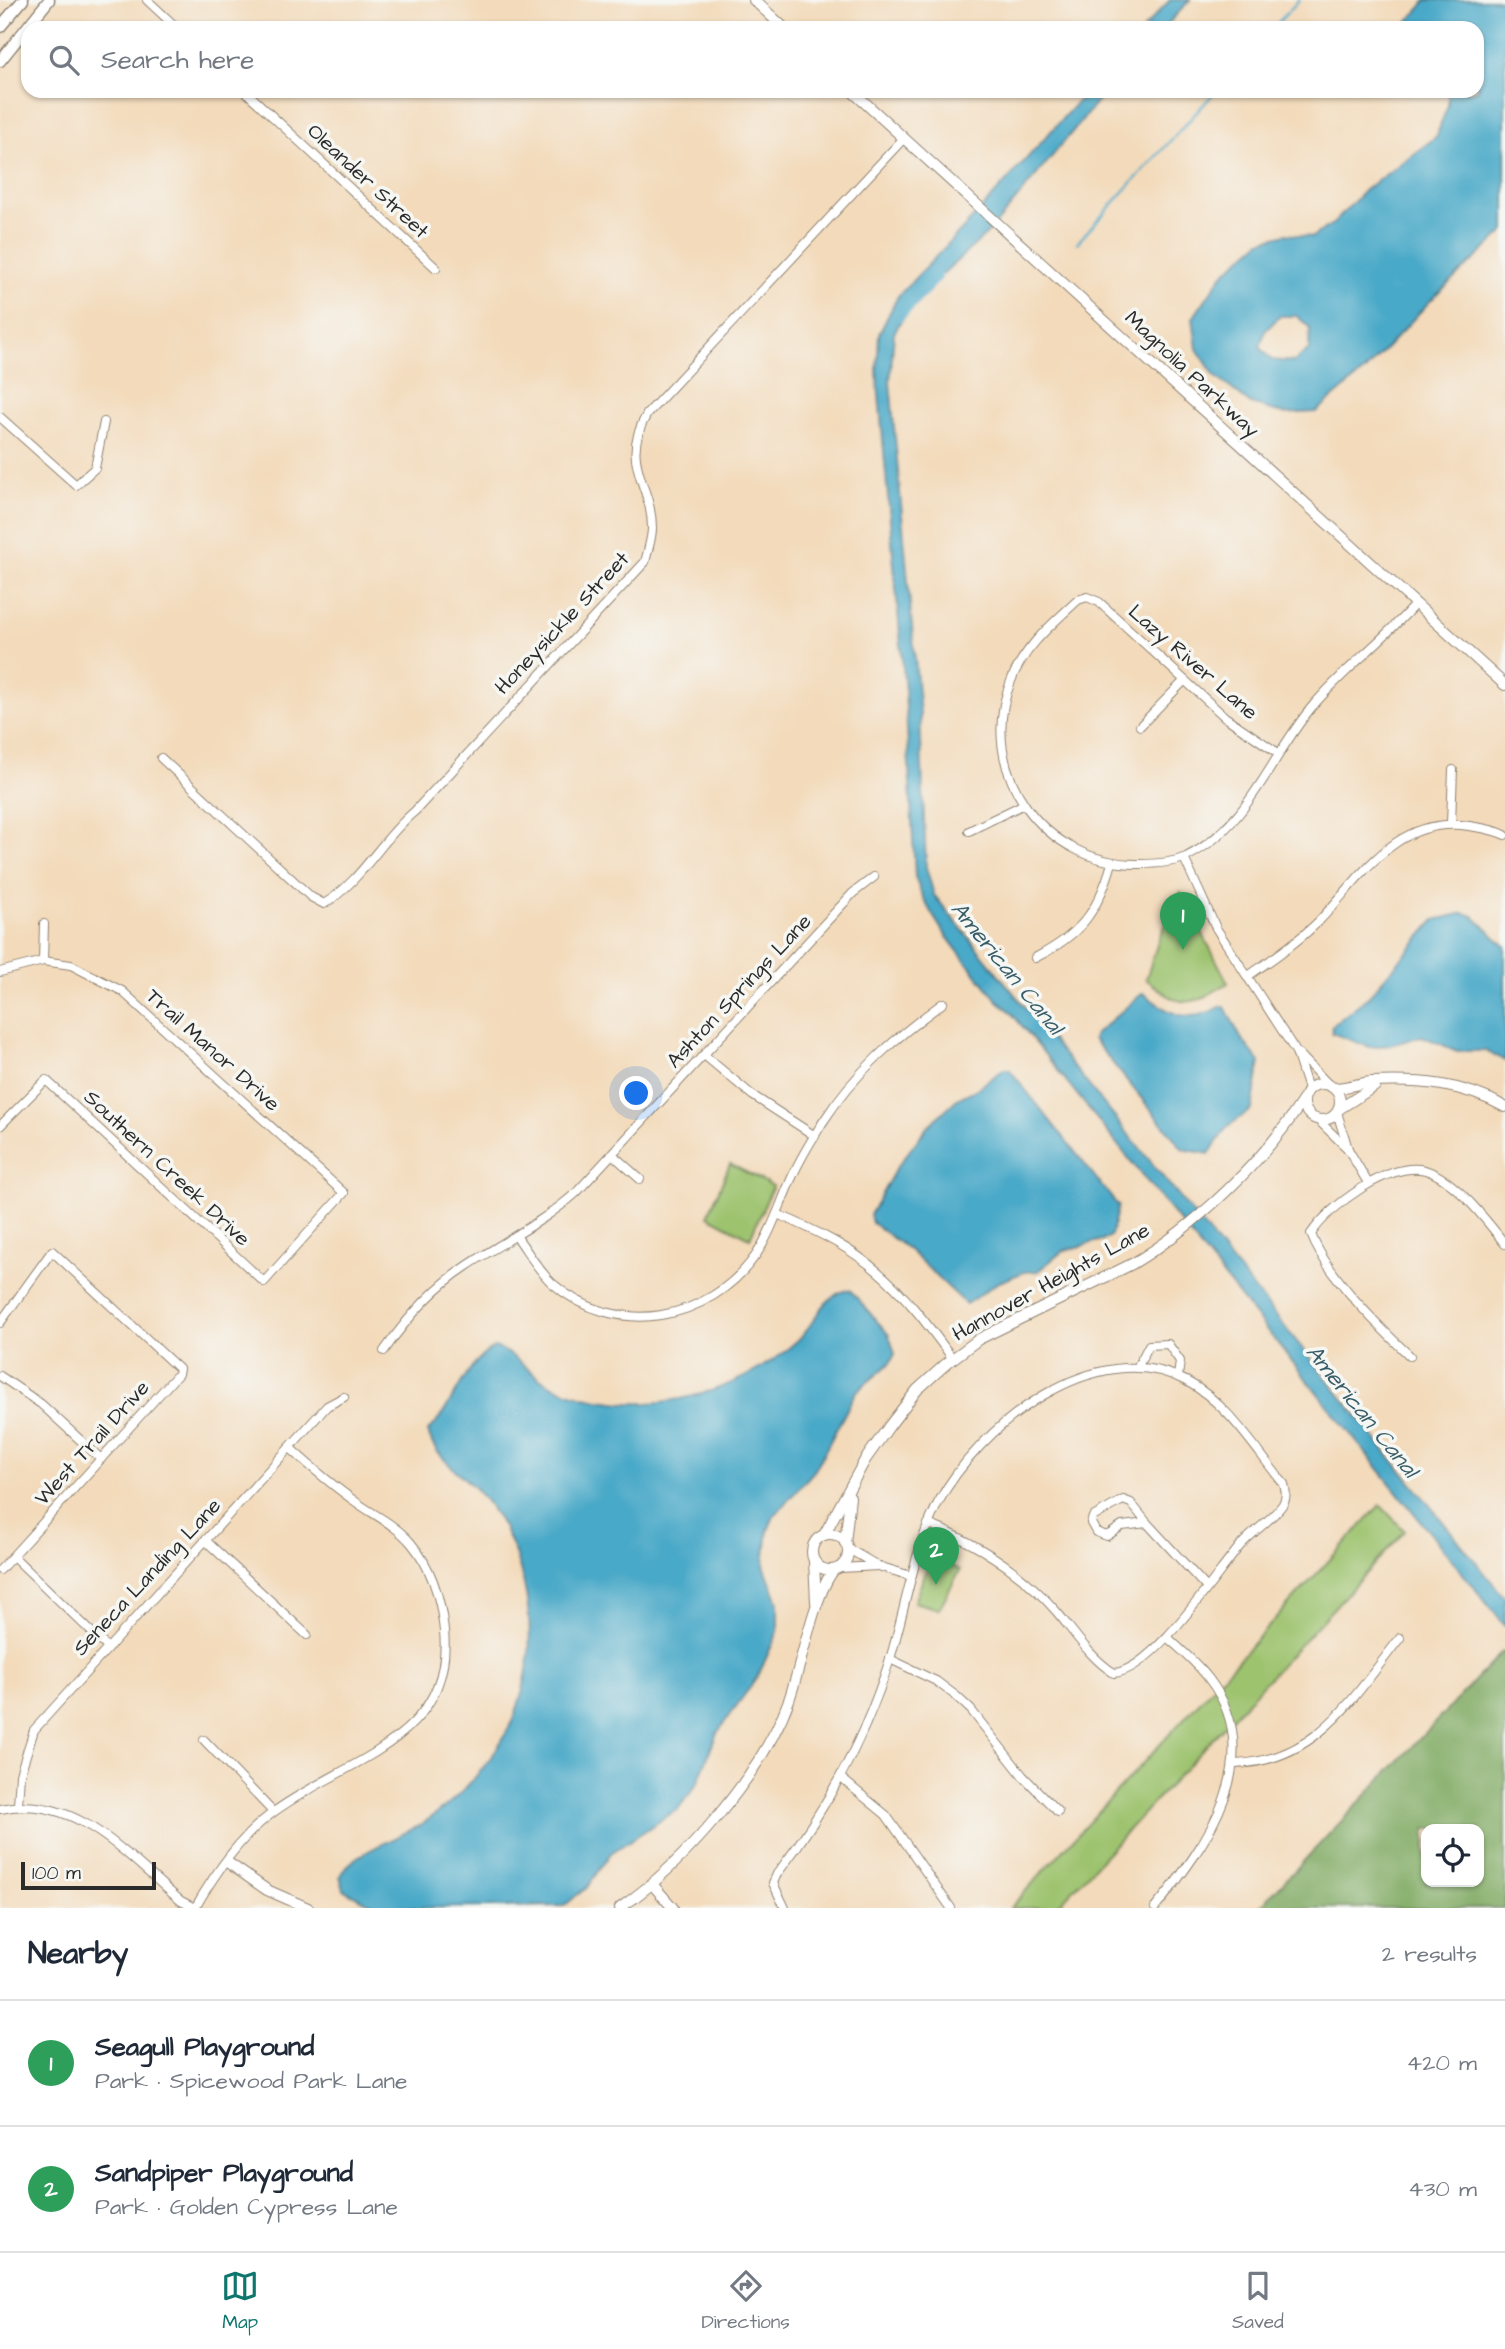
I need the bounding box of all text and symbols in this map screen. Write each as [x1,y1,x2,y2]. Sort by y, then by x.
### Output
search box [21,21,1484,98]
icon: search [45,41,83,79]
text: Search here [101,42,254,78]
street label: Oleander Street [301,117,436,245]
street label: Magnolia Parkway [1117,304,1266,446]
street label: Honeysickle Street [488,545,638,702]
street label: Lazy River Lane [1121,598,1264,728]
pin: 1 [1160,892,1206,950]
water label: American Canal [943,895,1073,1044]
street label: Ashton Springs Lane [660,908,820,1076]
street label: Trail Manor Drive [140,982,286,1118]
your location [619,1076,653,1110]
street label: Southern Creek Drive [77,1083,257,1253]
street label: Hannover Heights Lane [947,1216,1156,1350]
water label: American Canal [1298,1338,1428,1487]
street label: West Trail Drive [28,1374,156,1512]
street label: Seneca Landing Lane [66,1492,229,1663]
pin: 2 [913,1527,959,1585]
map controls [1421,1824,1484,1887]
button: locate [1421,1824,1484,1887]
scale bar [21,1859,156,1891]
text: 100 m [32,1860,81,1887]
text: Nearby [28,1933,128,1975]
text: 2 results [1382,1938,1477,1970]
text: Seagull Playground [95,2029,314,2065]
text: 1 [50,2047,52,2079]
text: 420 m [1407,2047,1477,2079]
text: Park · Spicewood Park Lane [95,2065,407,2097]
text: Sandpiper Playground [95,2155,353,2191]
text: 2 [44,2173,58,2205]
text: 430 m [1408,2173,1477,2205]
text: Park · Golden Cypress Lane [95,2191,398,2223]
tab: Map [221,2267,259,2336]
tab: Directions [701,2267,790,2336]
tab: Saved [1232,2267,1284,2336]

